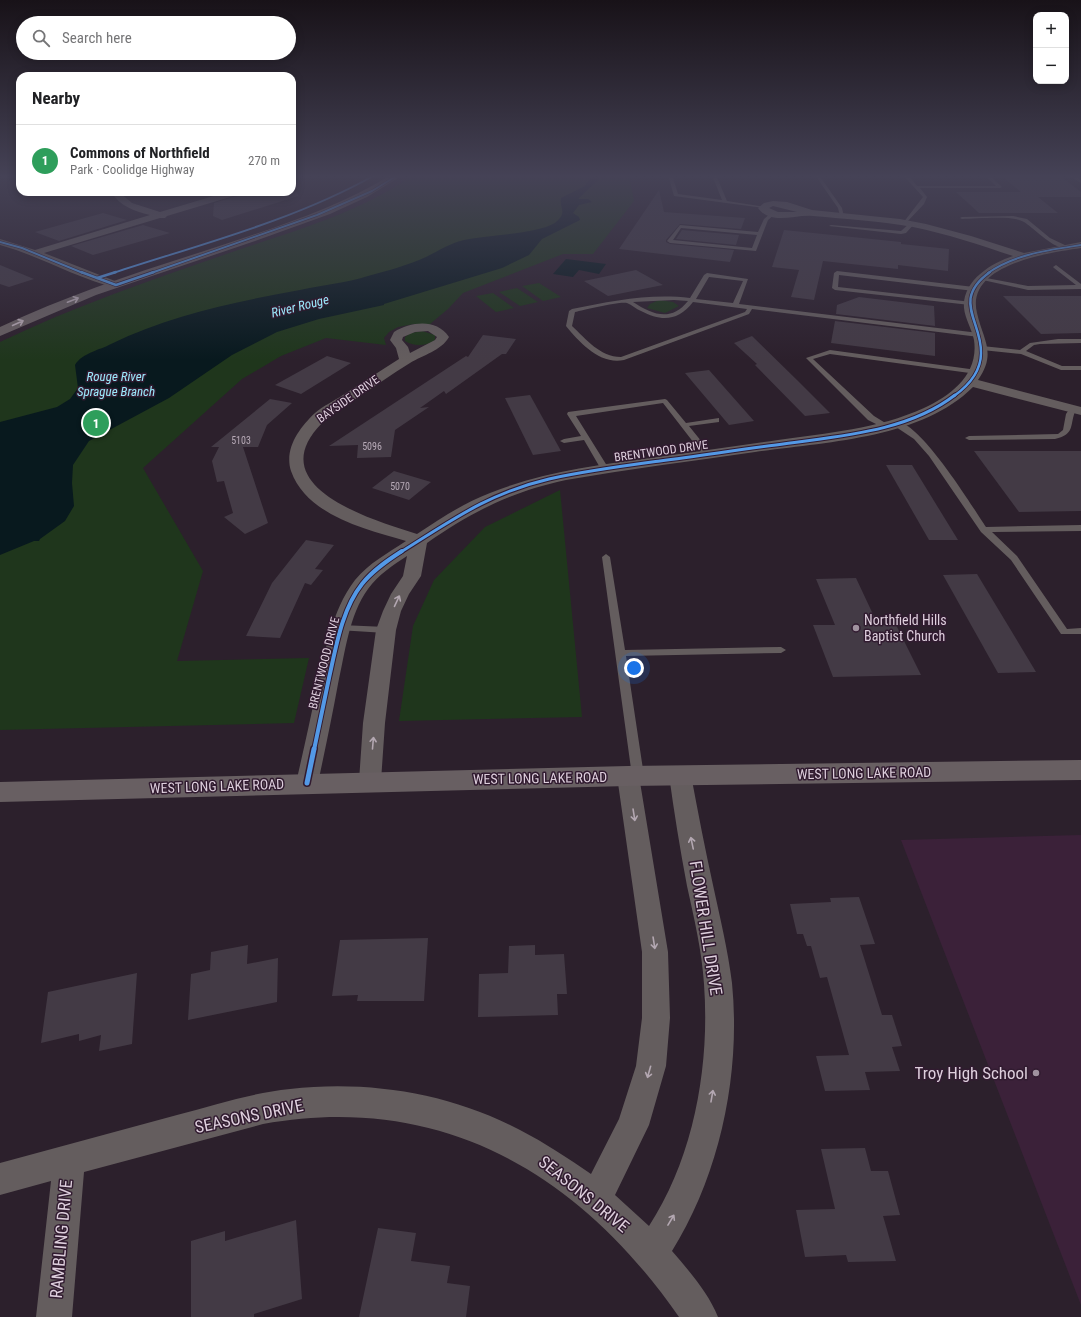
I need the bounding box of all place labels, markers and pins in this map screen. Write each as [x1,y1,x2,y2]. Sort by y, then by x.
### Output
pin: 1 [83,408,109,438]
place label: Northfield Hills Baptist Church [864,612,947,644]
marker: Northfield Hills Baptist Church [851,623,861,633]
place label: Troy High School [915,1063,1028,1083]
marker: Troy High School [1031,1068,1041,1078]

